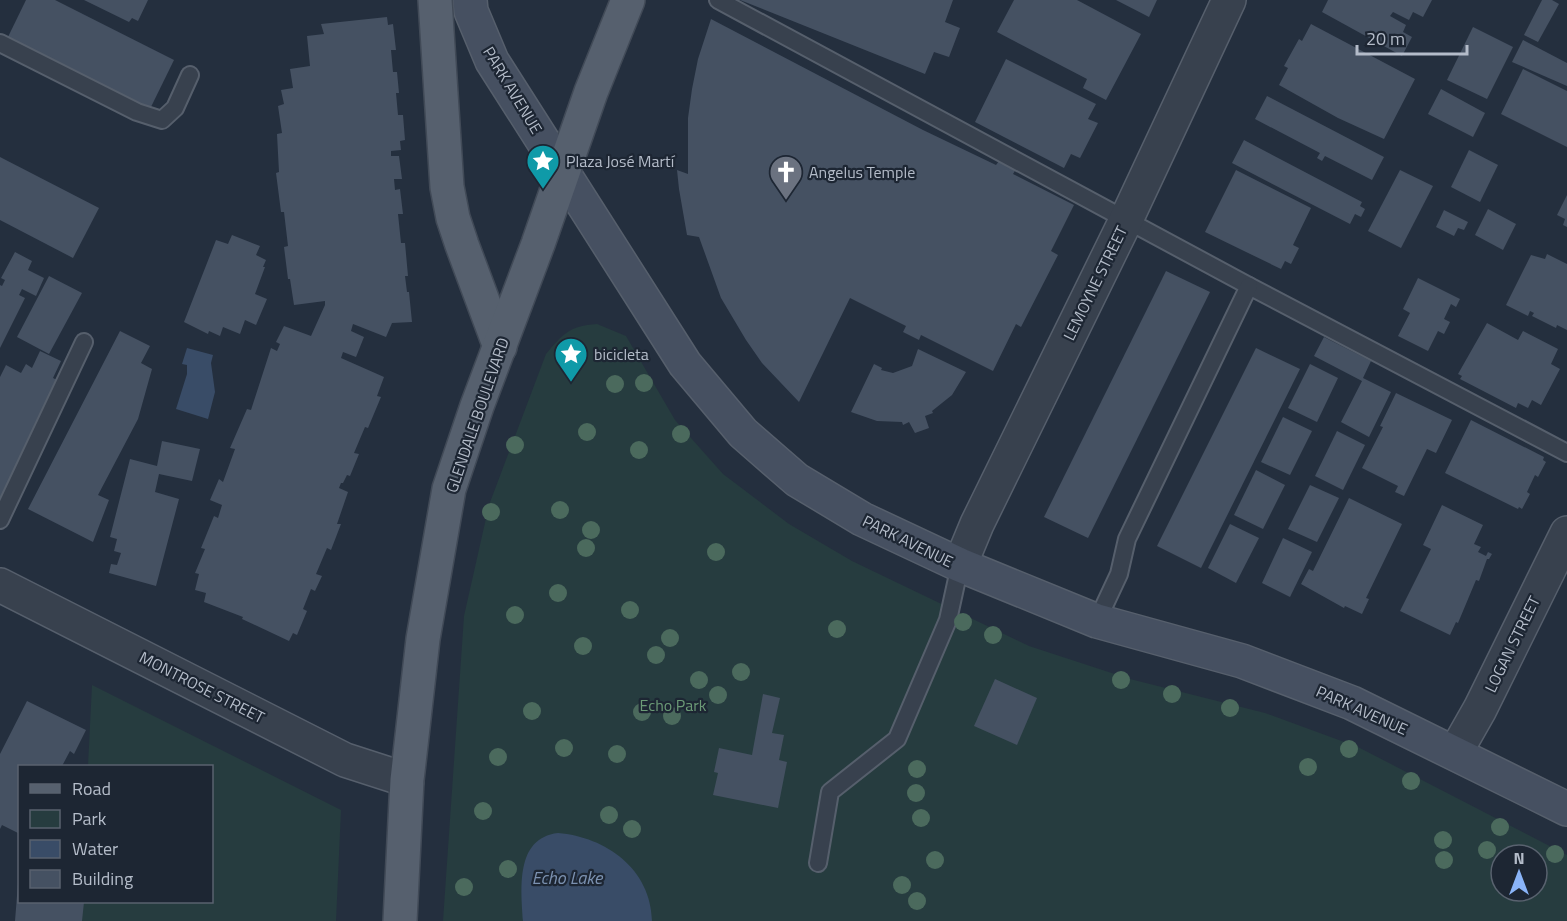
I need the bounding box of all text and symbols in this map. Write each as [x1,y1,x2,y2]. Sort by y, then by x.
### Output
scale bar [1357,18,1466,56]
text: 20 m [1366,25,1405,52]
street label: PARK AVENUE [477,42,549,138]
place icon: Plaza José Martí [525,143,561,190]
place label: Plaza José Martí [566,149,676,173]
church icon: Angelus Temple [768,154,804,201]
place label: Angelus Temple [809,160,915,184]
street label: LEMOYNE STREET [1057,221,1133,344]
street label: GLENDALE BOULEVARD [439,334,515,496]
place icon: bicicleta [553,336,589,383]
place label: bicicleta [594,342,649,366]
street label: PARK AVENUE [859,509,958,573]
street label: LOGAN STREET [1478,591,1546,696]
street label: MONTROSE STREET [135,645,269,729]
street label: PARK AVENUE [1312,679,1412,741]
park label: Echo Park [640,693,707,717]
legend [18,765,213,903]
text: Road [72,775,111,802]
text: Park [72,805,107,832]
text: Water [72,835,118,862]
north arrow [1489,843,1549,903]
text: N [1513,846,1525,870]
water label: Echo Lake [532,864,604,891]
text: Building [72,865,133,892]

